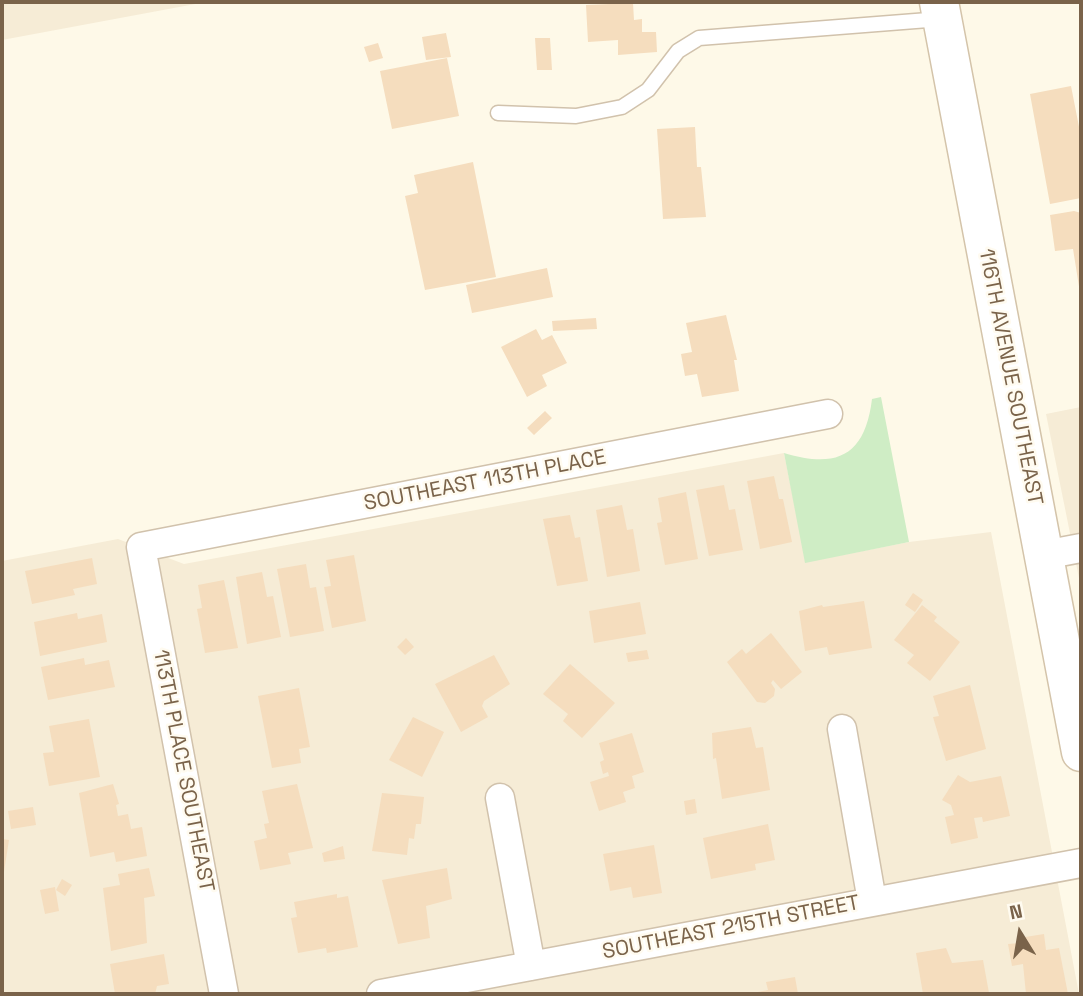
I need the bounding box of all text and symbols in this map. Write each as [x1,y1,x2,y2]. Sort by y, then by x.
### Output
street label: 116TH AVENUE SOUTHEAST [973,247,1047,507]
street label: SOUTHEAST 113TH PLACE [362,445,608,517]
street label: 113TH PLACE SOUTHEAST [147,648,219,894]
street label: SOUTHEAST 215TH STREET [600,891,862,965]
north arrow [985,898,1055,968]
text: N [1007,898,1025,925]

